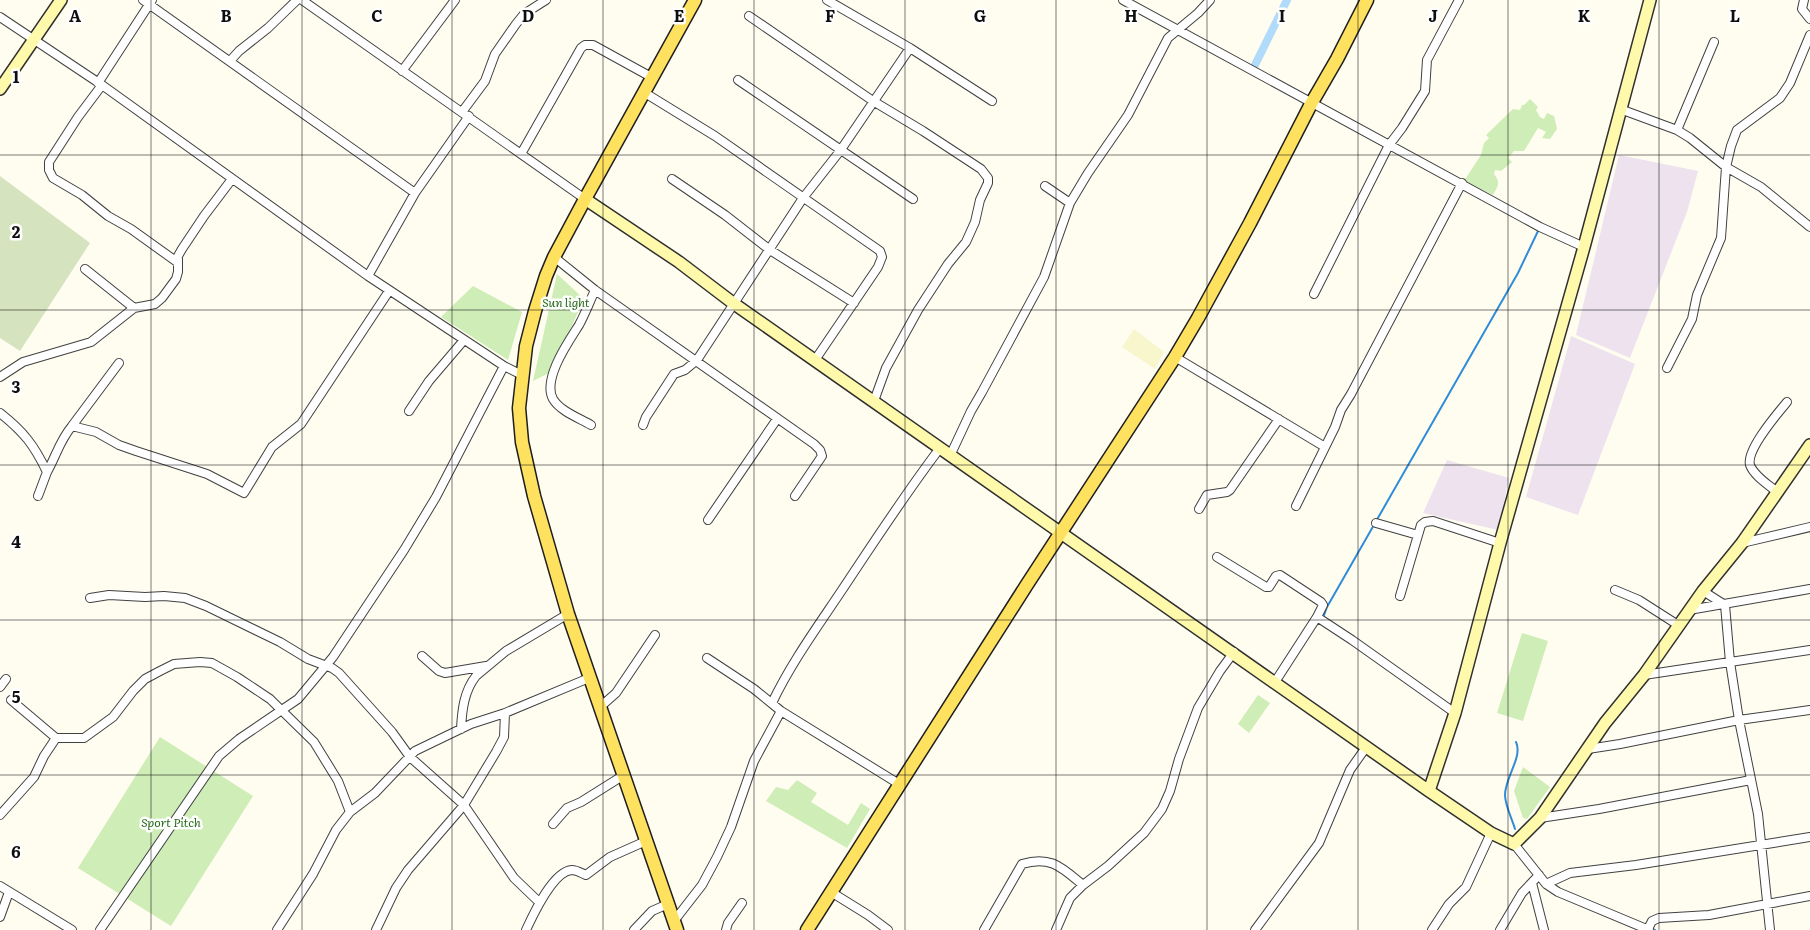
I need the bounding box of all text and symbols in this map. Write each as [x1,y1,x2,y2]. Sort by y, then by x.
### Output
text: A [69,3,81,27]
text: B [220,3,232,27]
text: C [371,3,383,27]
text: D [522,3,534,27]
text: E [674,3,685,27]
text: F [825,3,835,27]
text: G [974,3,986,27]
text: H [1124,3,1138,27]
text: I [1279,3,1285,27]
text: J [1428,3,1438,27]
text: K [1578,3,1591,27]
text: L [1730,3,1740,27]
text: 1 [13,64,20,88]
text: 2 [12,219,21,243]
park label: Sun light [542,293,590,311]
text: 3 [12,374,21,398]
text: 4 [11,529,21,553]
text: 5 [12,684,21,708]
park label: Sport Pitch [141,813,201,831]
text: 6 [11,839,21,863]

